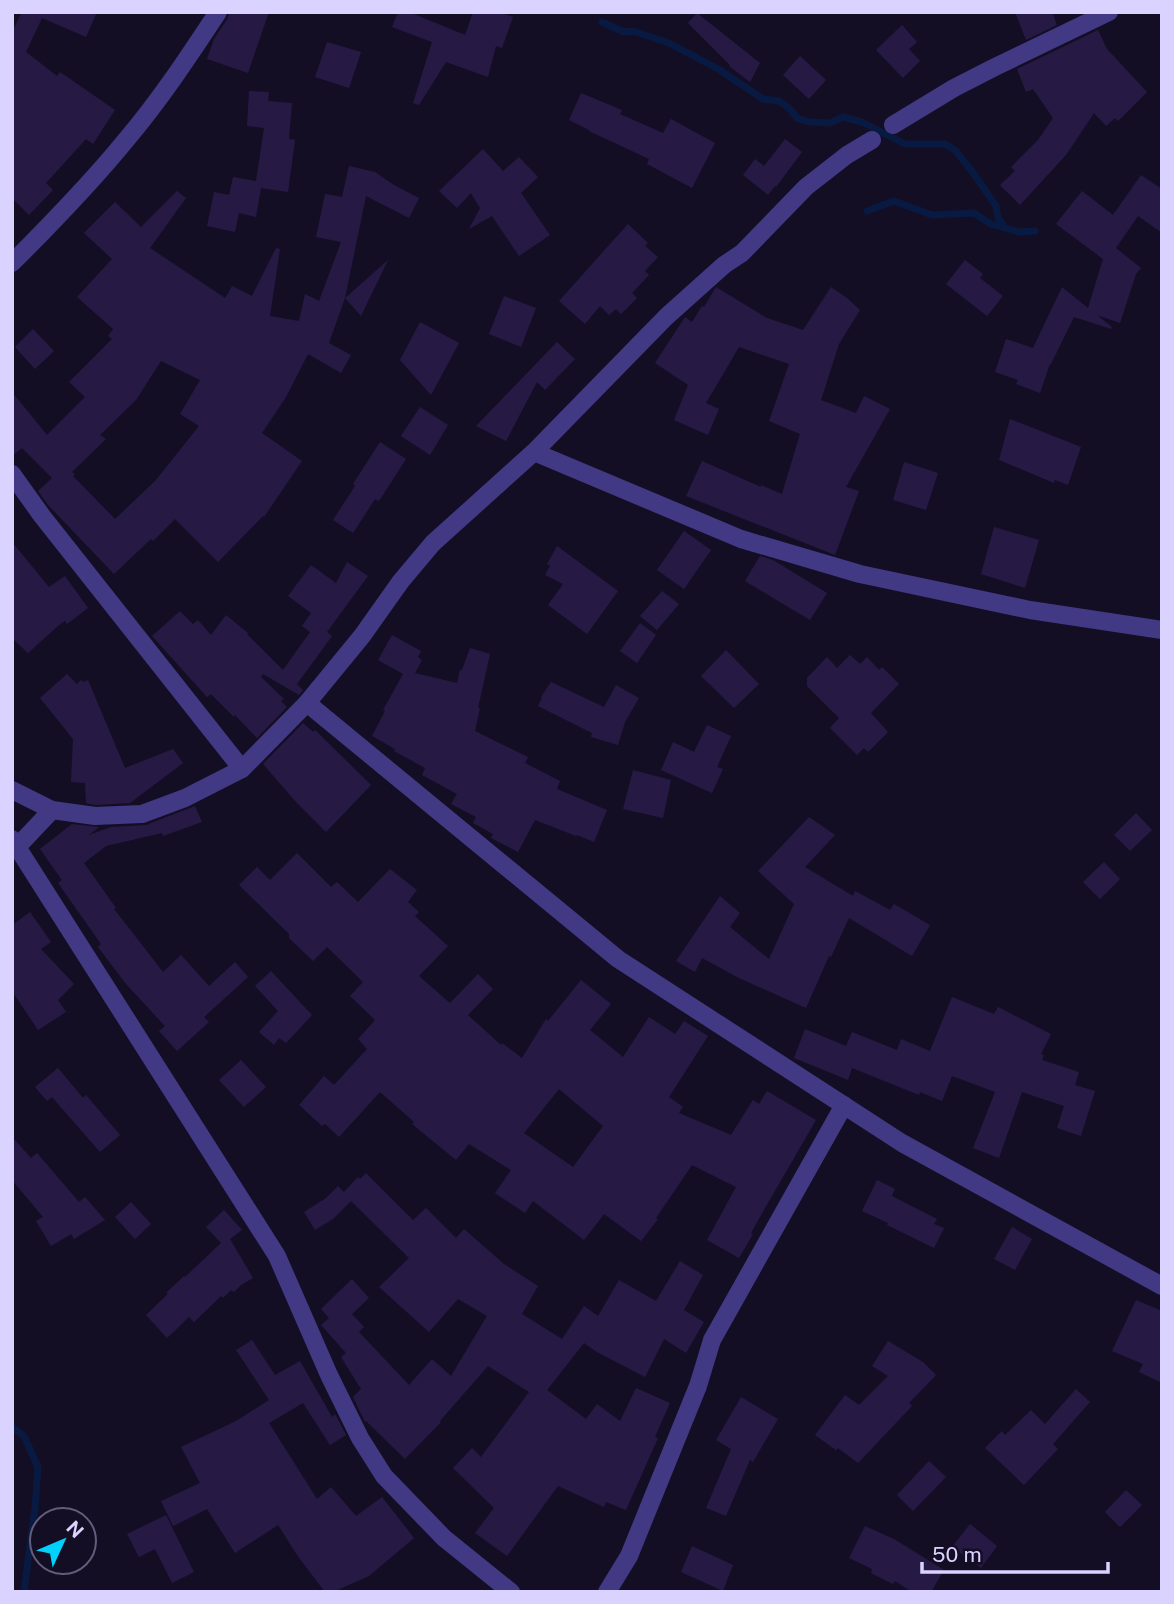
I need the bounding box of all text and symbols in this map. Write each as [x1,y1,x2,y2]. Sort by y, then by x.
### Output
north arrow [28,1506,98,1576]
text: N [62,1516,88,1542]
scale bar [922,1530,1108,1574]
text: 50 m [932,1542,982,1567]

